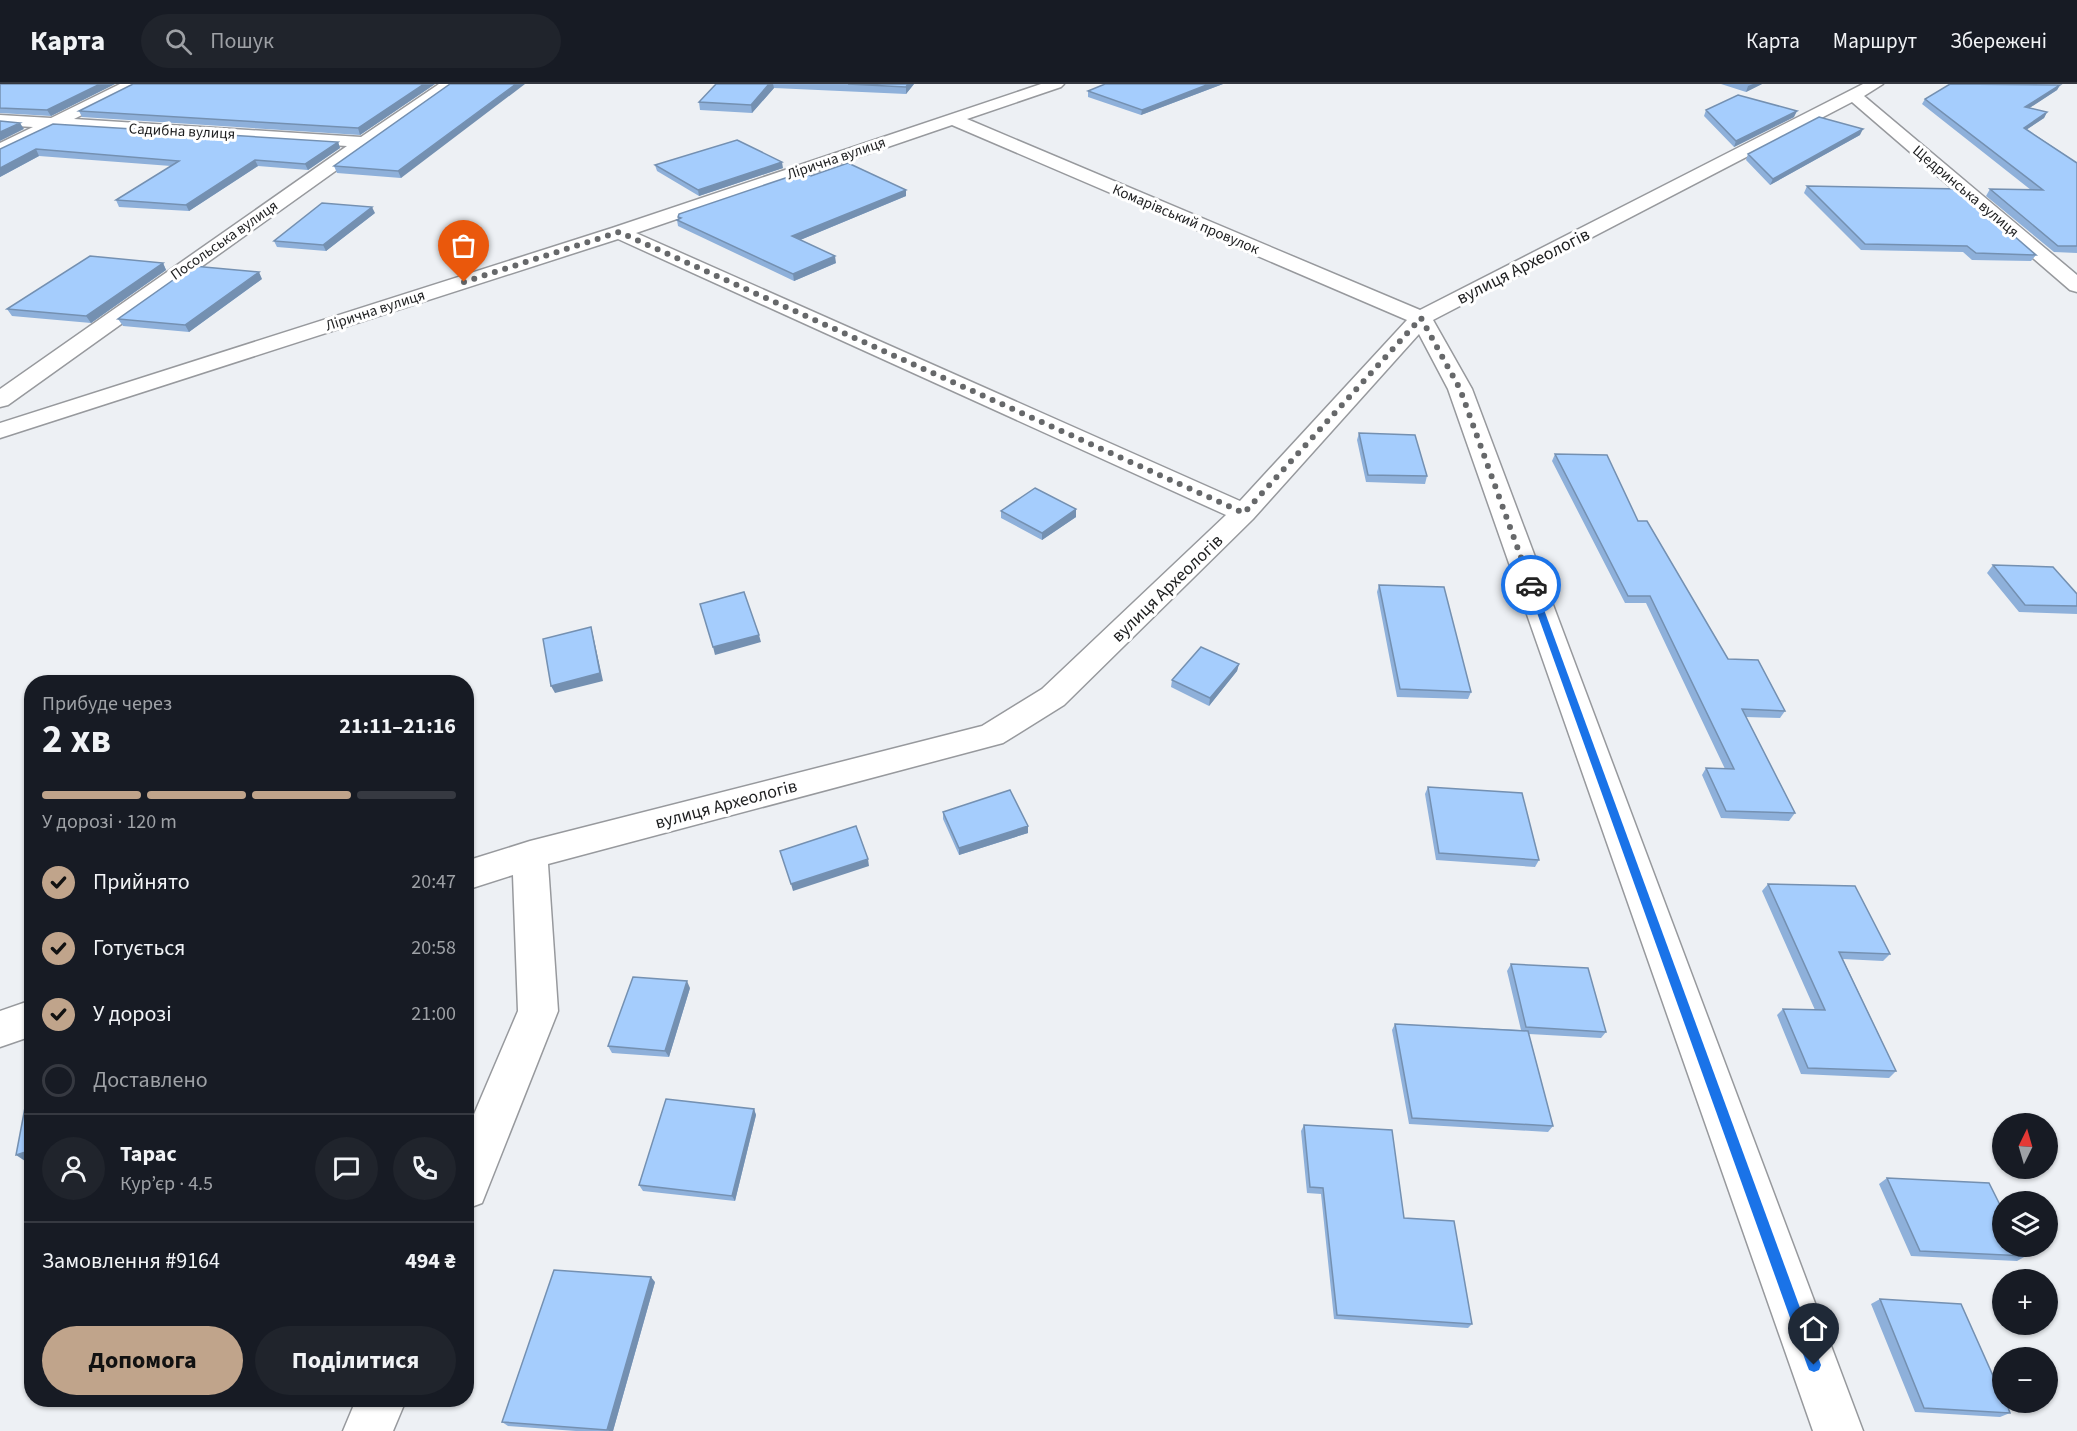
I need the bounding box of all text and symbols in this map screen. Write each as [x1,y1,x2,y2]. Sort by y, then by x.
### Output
search box [141,14,561,68]
text: Карта [30,21,105,61]
icon: search [162,25,195,58]
text: Пошук [210,25,274,57]
text: Карта [1746,26,1800,56]
text: Маршрут [1833,26,1917,56]
text: Збережені [1950,26,2047,56]
street label: Садибна вулиця [128,118,236,145]
street label: Лірична вулиця [784,132,889,185]
street label: Щедринська вулиця [1908,141,2023,242]
street label: Комарівський провулок [1109,179,1263,260]
street label: Посольська вулиця [166,195,282,285]
pin [438,220,489,282]
street label: вулиця Археологів [1452,222,1594,311]
icon: bag [447,229,480,262]
street label: Лірична вулиця [323,284,428,336]
street label: вулиця Археологів [1106,529,1229,648]
courier [1501,555,1561,615]
icon: car [1515,569,1548,602]
text: Прибуде через [42,690,172,718]
text: 21:11–21:16 [339,710,456,742]
text: 2 хв [42,712,111,768]
street label: вулиця Археологів [652,773,800,835]
text: У дорозі · 120 m [42,808,177,836]
icon: check [42,866,75,899]
text: Прийнято [93,866,190,898]
text: 20:47 [411,868,456,896]
icon: check [42,932,75,965]
text: Готується [93,932,185,964]
text: 20:58 [411,934,456,962]
icon: check [42,998,75,1031]
text: У дорозі [93,998,172,1030]
text: 21:00 [411,1000,456,1028]
text: Доставлено [93,1064,208,1096]
north arrow [1992,1113,2058,1179]
map controls [1992,1113,2058,1413]
button: person [42,1137,105,1200]
button: chat [315,1137,378,1200]
button: phone [393,1137,456,1200]
text: Тарас [120,1138,177,1170]
text: Кур’єр · 4.5 [120,1170,213,1198]
button: layers [1992,1191,2058,1257]
text: Замовлення #9164 [42,1245,220,1277]
text: 494 ₴ [405,1245,456,1277]
button: + [1992,1269,2058,1335]
pin [1788,1303,1839,1365]
icon: home [1797,1312,1830,1345]
button: Допомога [42,1326,243,1395]
button: Поділитися [255,1326,456,1395]
button: − [1992,1347,2058,1413]

